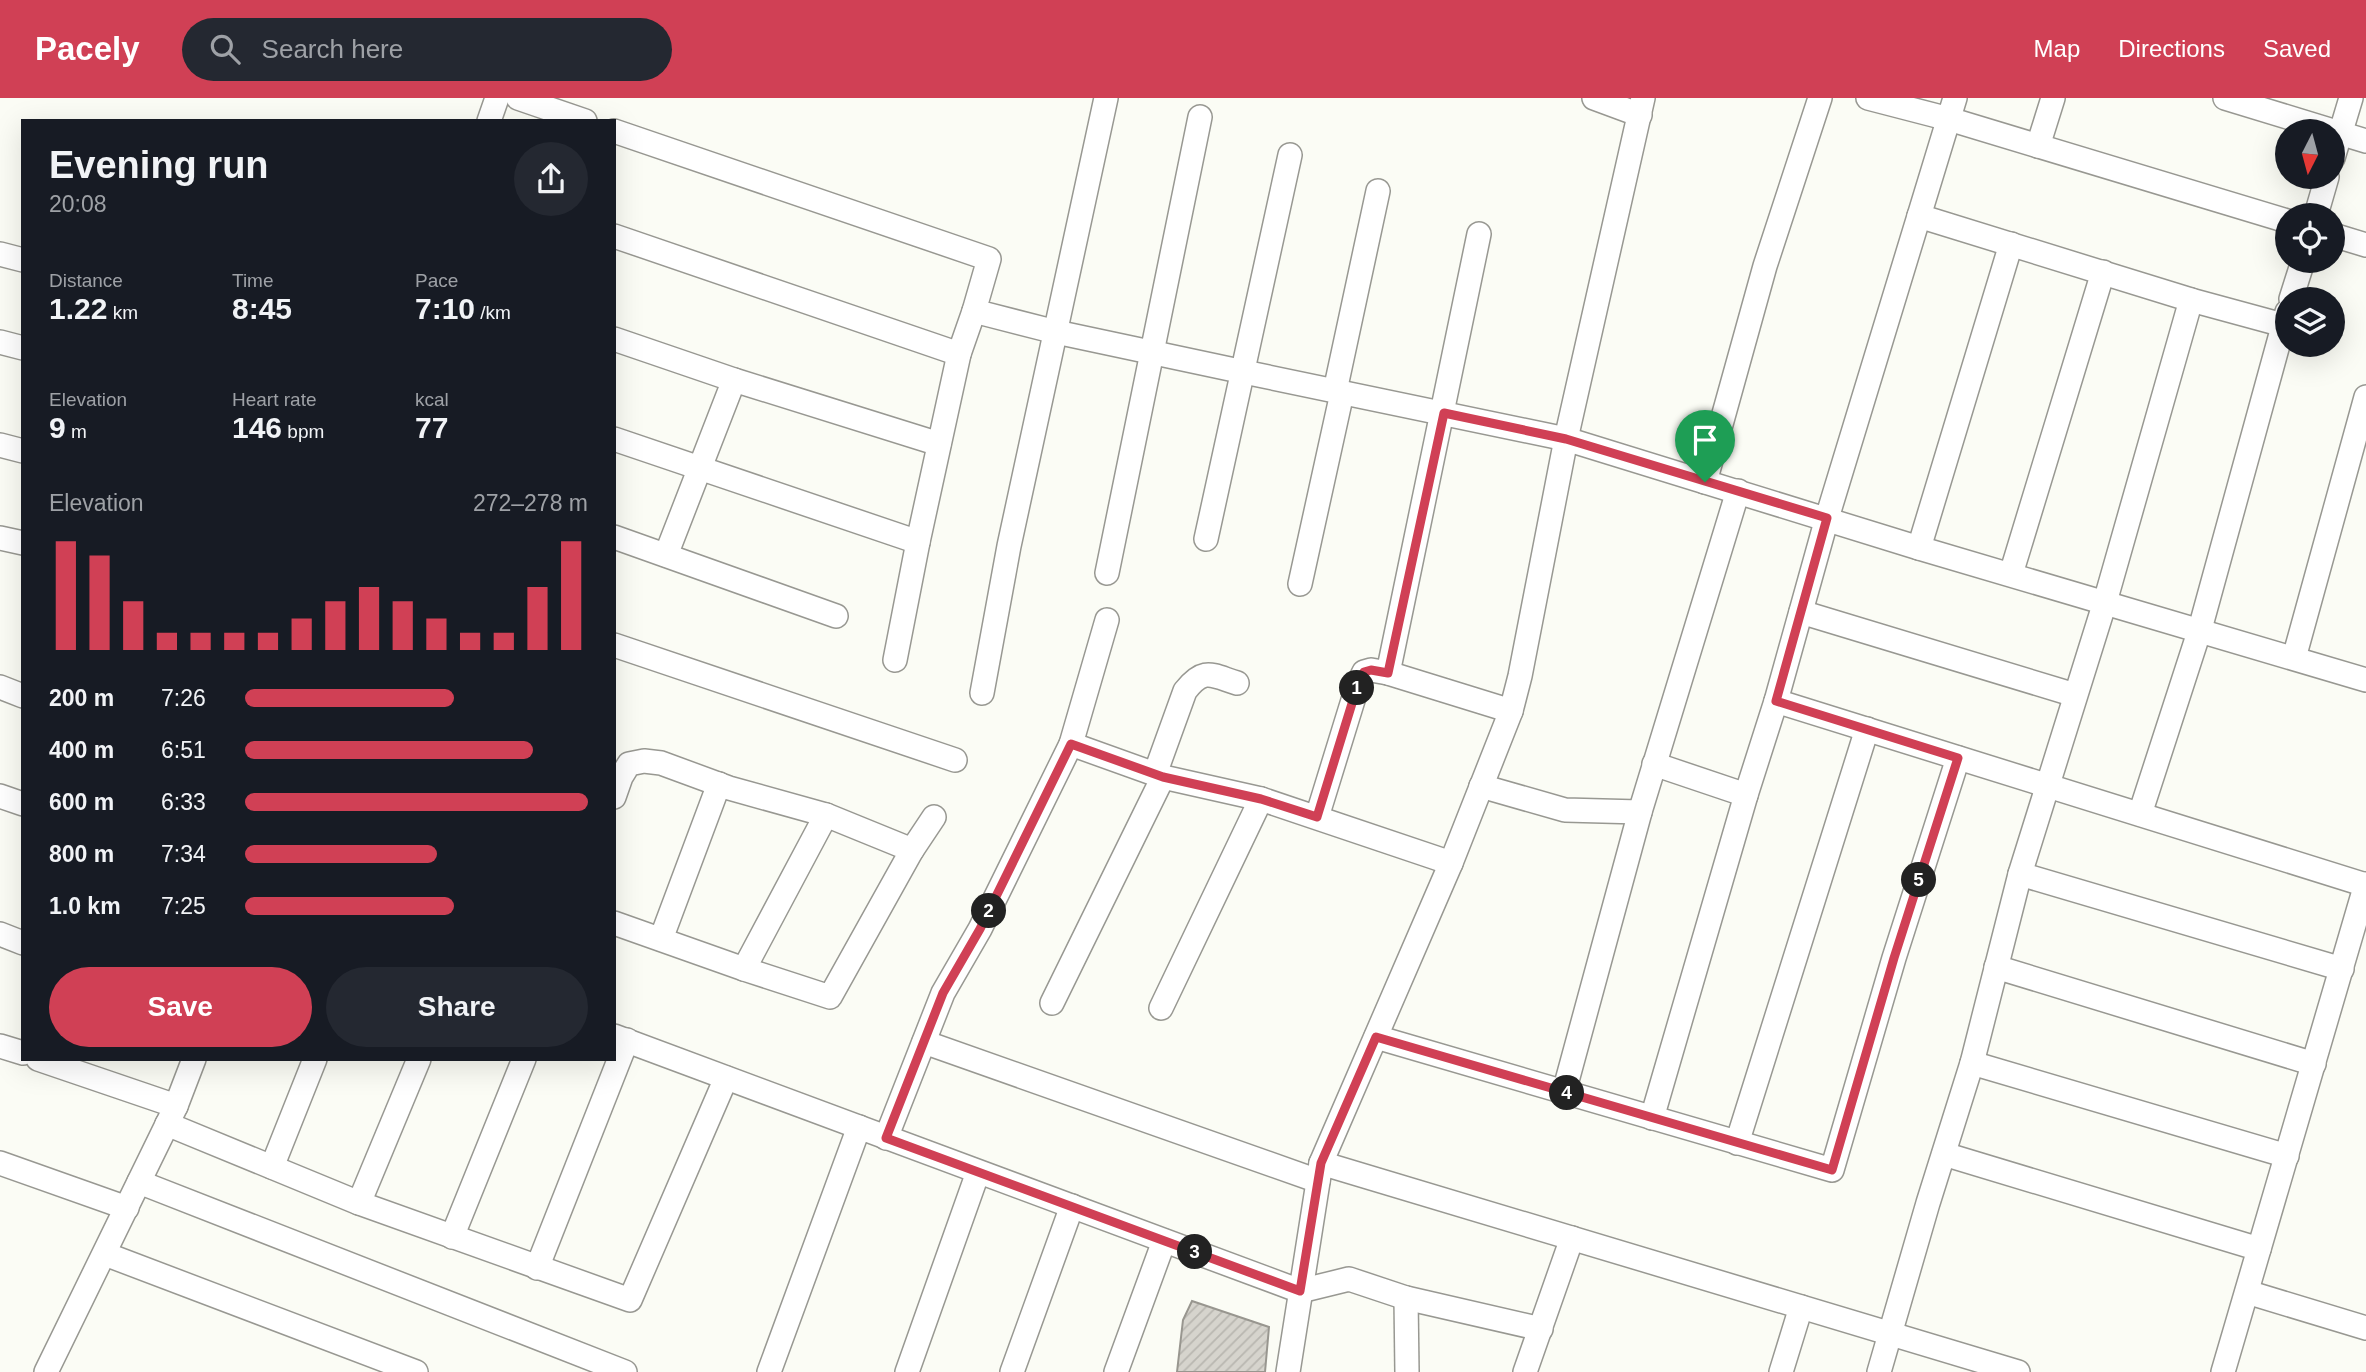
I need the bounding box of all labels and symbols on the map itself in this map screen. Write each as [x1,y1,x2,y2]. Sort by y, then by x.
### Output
north arrow [2275,119,2345,189]
pin [1675,410,1735,482]
pin: 1 [1340,670,1374,706]
pin: 5 [1902,862,1937,898]
pin: 2 [972,894,1006,928]
pin: 4 [1550,1076,1584,1110]
pin: 3 [1178,1234,1212,1270]

